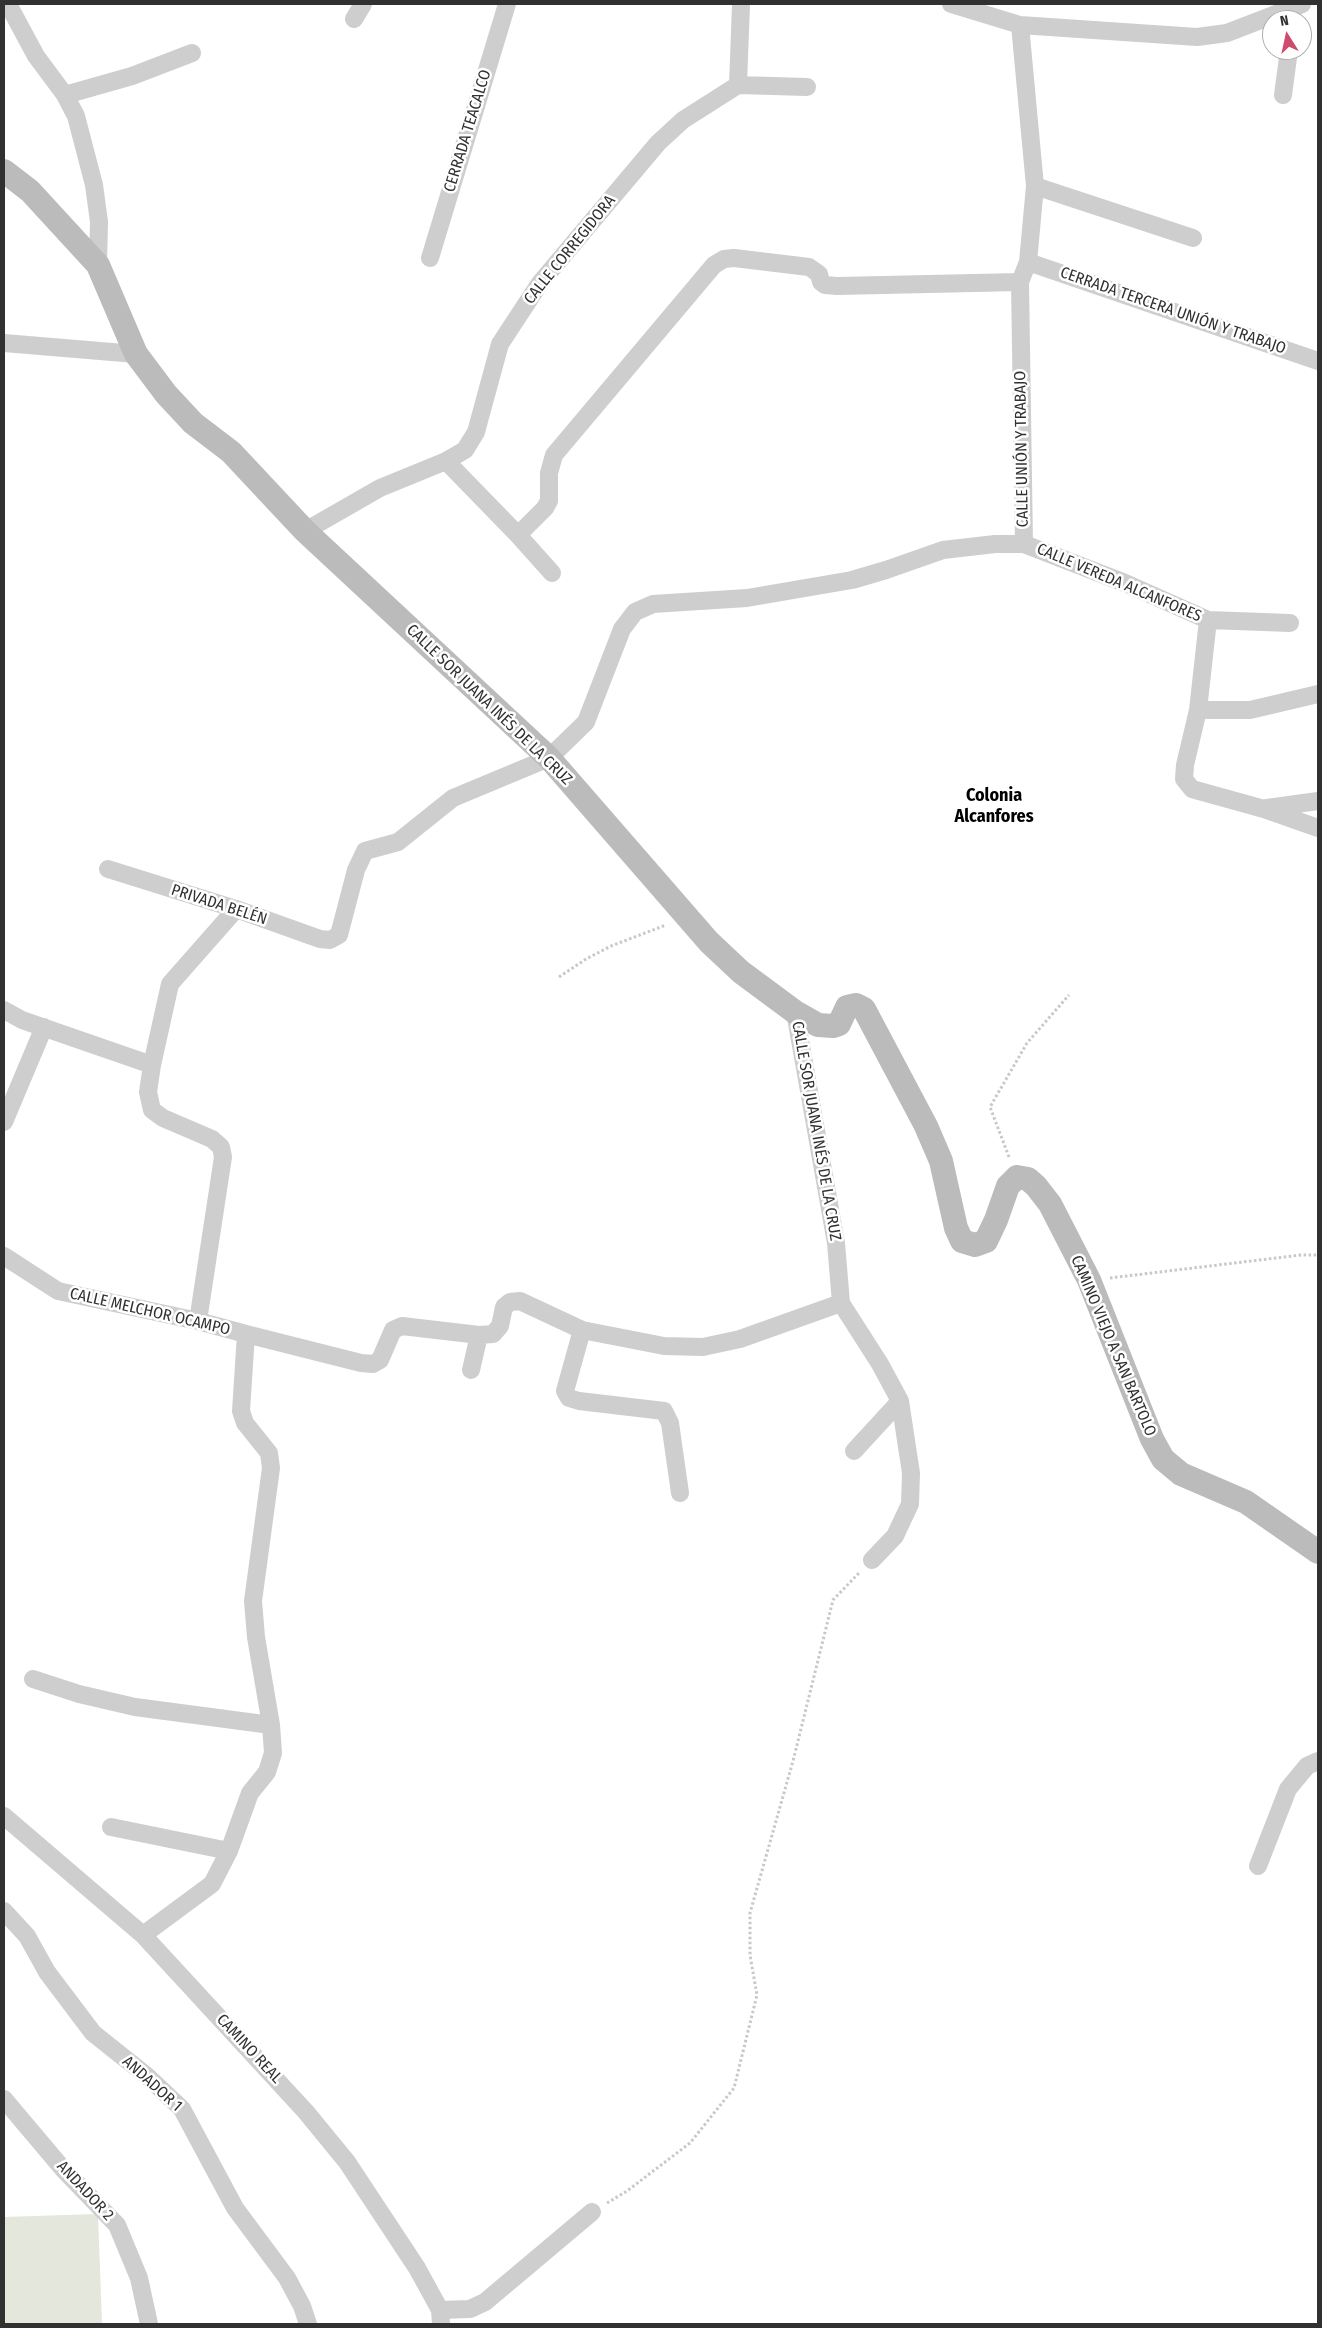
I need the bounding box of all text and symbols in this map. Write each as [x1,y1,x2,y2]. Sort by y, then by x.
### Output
north arrow [1262,10,1312,60]
text: N [1279,12,1290,30]
street label: CERRADA TEACALCO [440,68,496,194]
street label: CALLE CORREGIDORA [520,192,620,308]
street label: CERRADA TERCERA UNIÓN Y TRABAJO [1058,263,1288,359]
street label: CALLE UNIÓN Y TRABAJO [1011,371,1033,527]
street label: CALLE VEREDA ALCANFORES [1034,540,1204,626]
street label: CALLE SOR JUANA INÉS DE LA CRUZ [402,621,576,789]
district label: Colonia Alcanfores [954,785,1034,828]
street label: PRIVADA BELÉN [169,880,269,930]
street label: CALLE SOR JUANA INÉS DE LA CRUZ [787,1020,845,1242]
street label: CAMINO VIEJO A SAN BARTOLO [1066,1253,1160,1439]
street label: CALLE MELCHOR OCAMPO [68,1284,232,1340]
street label: CAMINO REAL [212,2011,286,2087]
street label: ANDADOR 1 [118,2052,186,2116]
street label: ANDADOR 2 [53,2157,117,2225]

